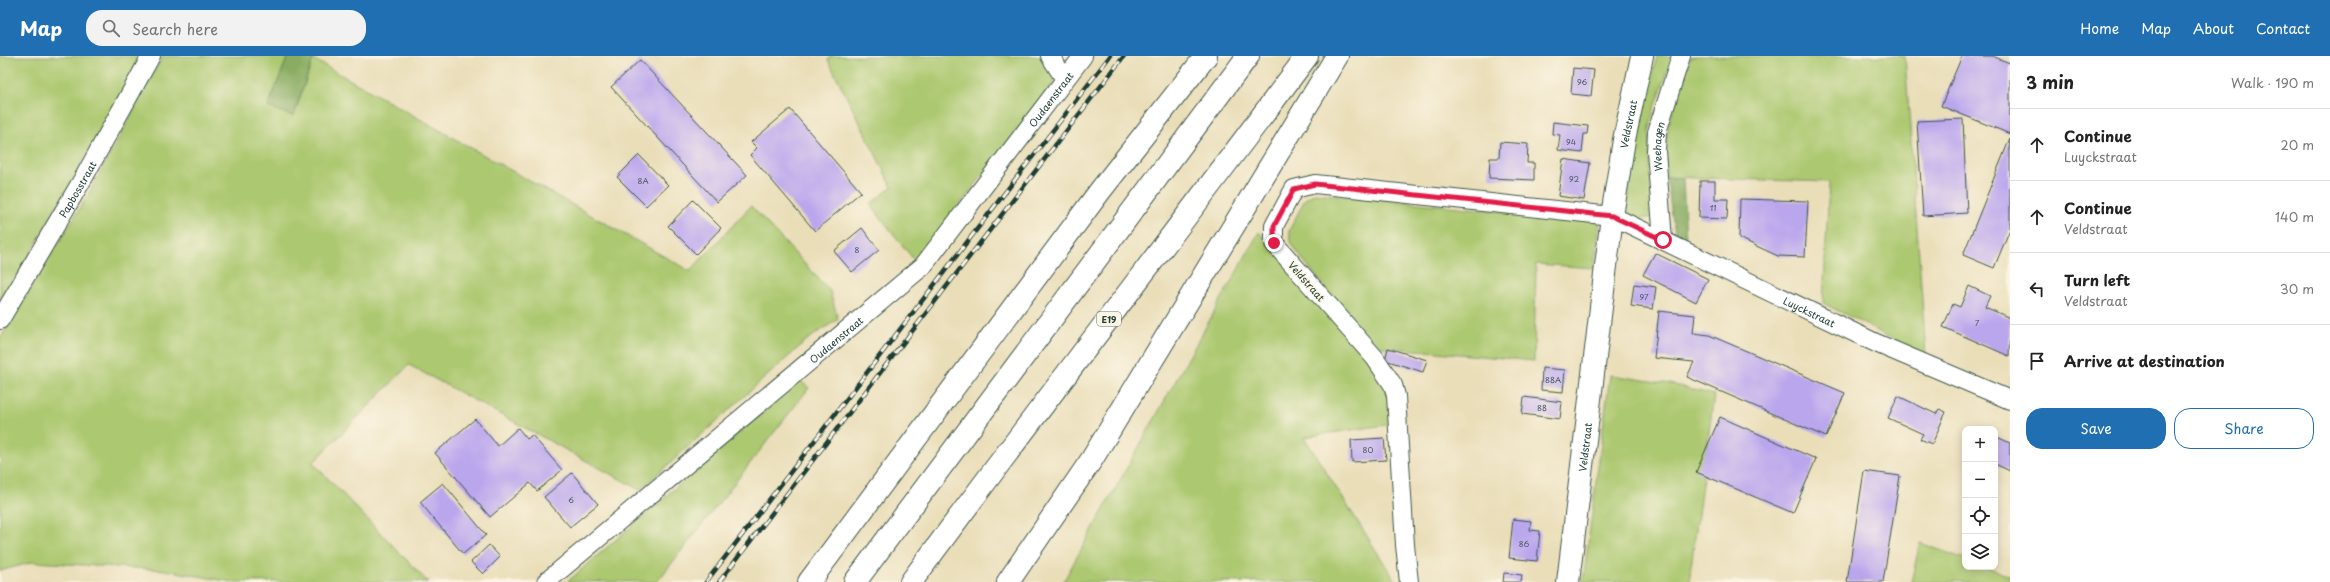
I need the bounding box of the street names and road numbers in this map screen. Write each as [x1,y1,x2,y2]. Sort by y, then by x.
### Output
street label: Oudaenstraat [1024,68,1076,130]
street label: Veldstraat [1615,98,1640,149]
street label: Weehagen [1648,119,1667,172]
street label: Papbosstraat [55,158,99,220]
street label: Veldstraat [1285,258,1329,304]
street label: Luyckstraat [1781,292,1838,330]
street label: Oudaenstraat [806,312,866,366]
road number: E19 [1097,312,1121,326]
street label: Veldstraat [1574,422,1595,472]

